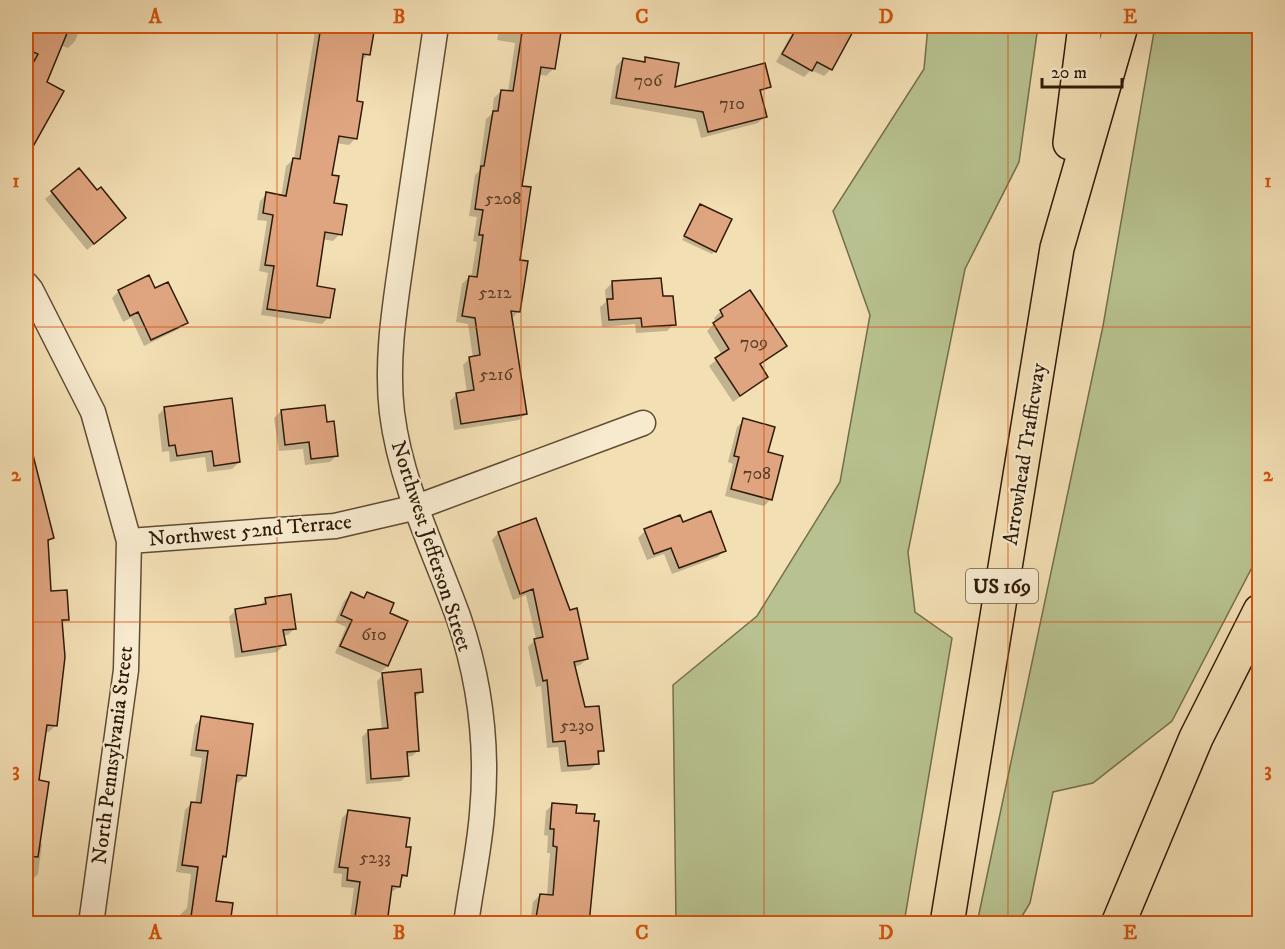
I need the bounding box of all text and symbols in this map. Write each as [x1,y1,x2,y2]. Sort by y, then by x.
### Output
text: A [148,5,163,30]
text: B [393,5,405,30]
text: C [635,5,649,30]
text: D [879,5,894,30]
text: E [1123,5,1137,30]
scale bar [1042,51,1122,89]
text: 20 m [1051,62,1087,84]
house number: 706 [634,70,663,92]
house number: 710 [719,93,745,115]
text: 1 [12,169,20,194]
text: 1 [1264,169,1272,194]
house number: 5208 [485,188,521,210]
house number: 5212 [478,282,512,304]
house number: 709 [740,332,768,354]
street label: Arrowhead Trafficway [998,360,1052,547]
house number: 5216 [479,364,513,386]
street label: Northwest Jefferson Street [385,438,477,655]
text: 2 [11,463,22,488]
house number: 708 [743,463,771,485]
text: 2 [1263,463,1274,488]
street label: Northwest 52nd Terrace [147,509,353,553]
road number: US 169 [966,569,1038,603]
house number: 610 [361,624,387,646]
street label: North Pennsylvania Street [87,644,139,866]
house number: 5230 [560,715,594,737]
text: 3 [12,758,20,783]
text: 3 [1264,758,1272,783]
house number: 5233 [359,847,391,869]
text: A [148,921,163,946]
text: B [393,921,405,946]
text: C [635,921,649,946]
text: D [879,921,894,946]
text: E [1123,921,1137,946]

